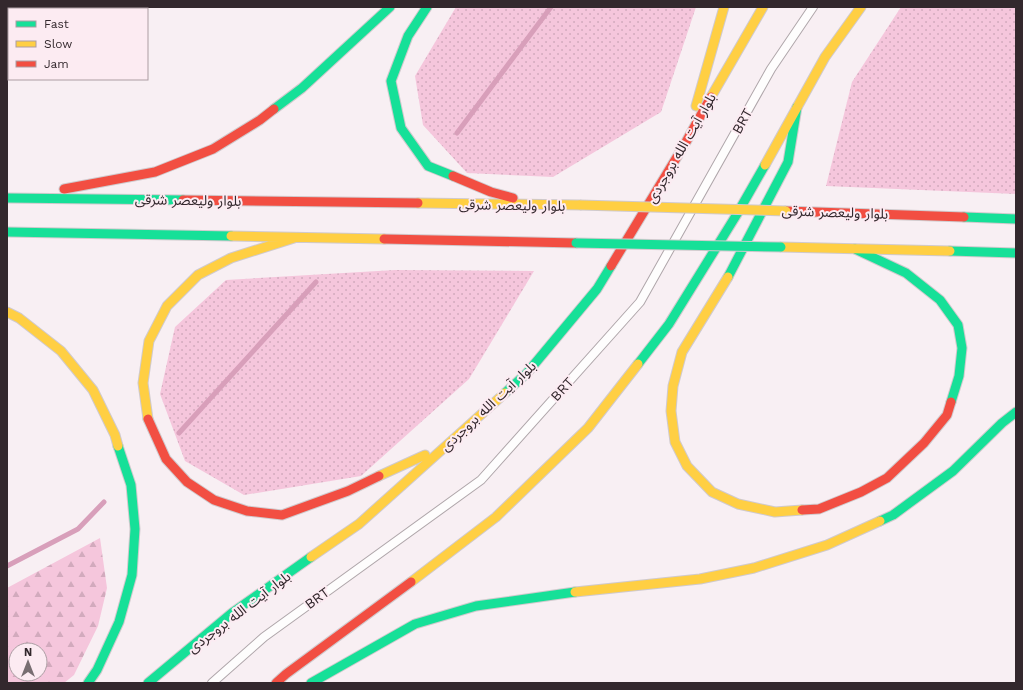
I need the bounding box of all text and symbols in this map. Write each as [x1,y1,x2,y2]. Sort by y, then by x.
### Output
legend [8,8,148,80]
text: Fast [44,17,69,31]
text: Slow [44,37,72,51]
text: Jam [44,57,69,71]
street label: بلوار آیت الله بروجردی [643,90,720,206]
street label: BRT [729,105,756,137]
street label: بلوار ولیعصر شرقی [135,191,242,210]
street label: بلوار ولیعصر شرقی [459,196,566,215]
street label: بلوار ولیعصر شرقی [781,202,889,223]
street label: بلوار آیت الله بروجردی [437,358,540,455]
street label: BRT [547,373,577,404]
street label: بلوار آیت الله بروجردی [185,568,294,657]
street label: BRT [302,583,333,612]
north arrow [8,642,48,682]
text: N [24,646,32,659]

